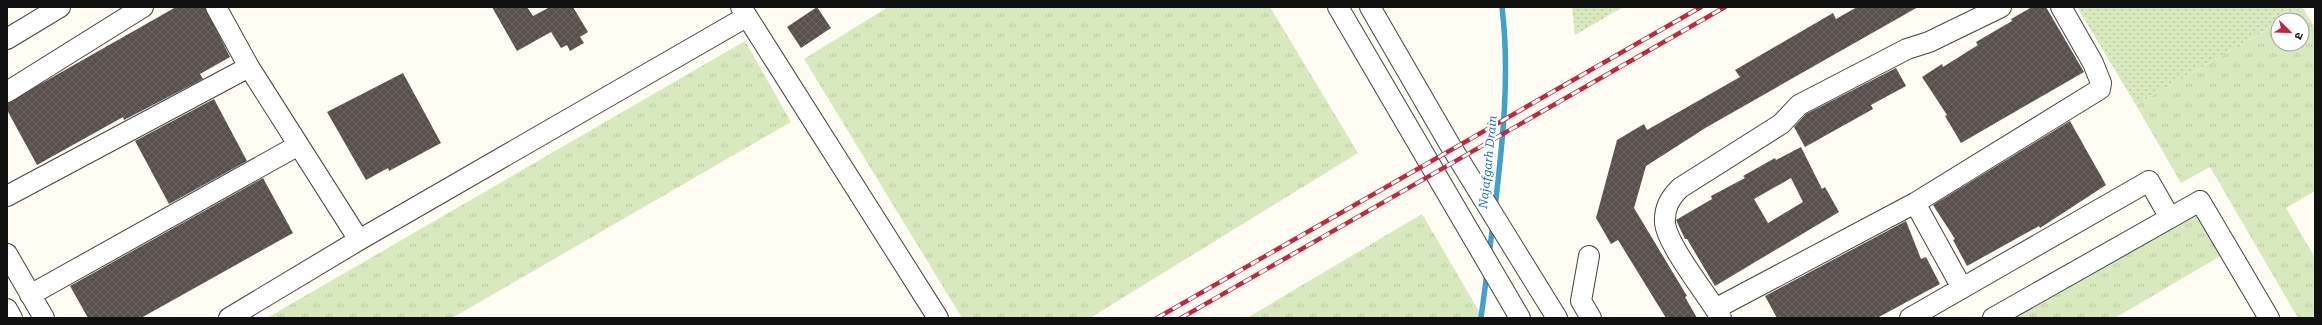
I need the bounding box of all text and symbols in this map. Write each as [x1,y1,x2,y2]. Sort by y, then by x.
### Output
north arrow [2270,12,2310,52]
text: उ [2291,30,2306,42]
water label: Najafgarh Drain [1476,115,1500,210]

